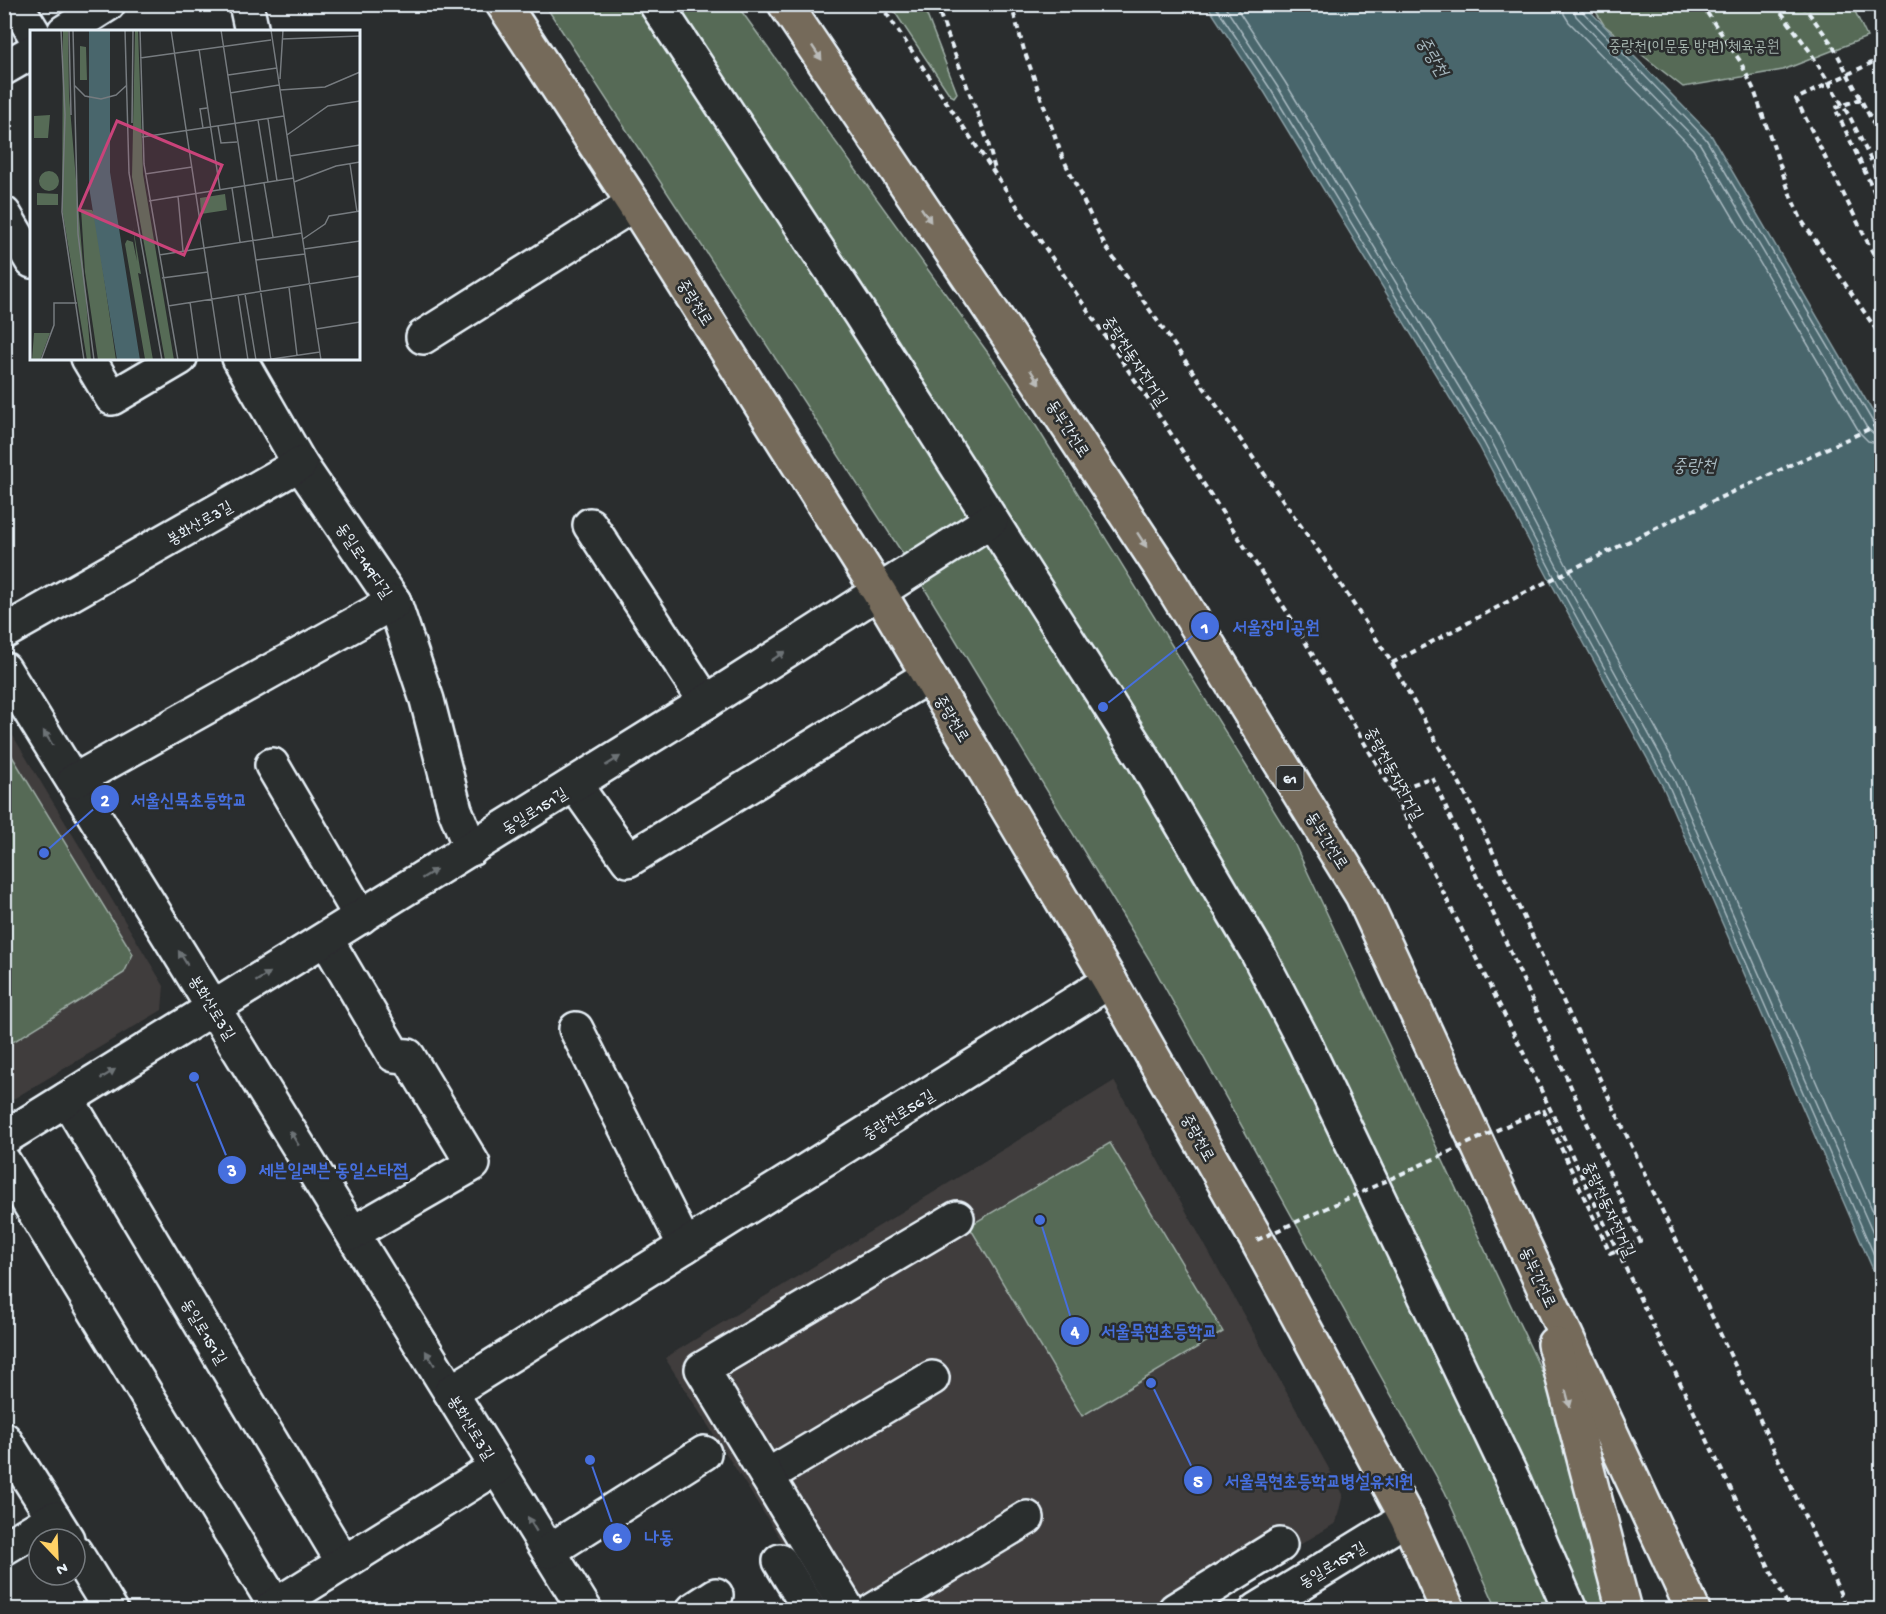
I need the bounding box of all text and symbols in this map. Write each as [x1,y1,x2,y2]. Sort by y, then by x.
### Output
inset map [30,30,360,360]
water label: 중랑천 [1411,33,1452,83]
park label: 중랑천(이문동 방면) 체육공원 [1608,39,1780,58]
one-way arrow [812,45,823,61]
one-way arrow [921,206,932,223]
street label: 중랑천로 [671,277,715,331]
street label: 중랑천동자전거길 [1096,314,1170,410]
one-way arrow [1029,368,1041,384]
street label: 동부간선로 [1041,398,1092,462]
water label: 중랑천 [1672,457,1717,478]
street label: 봉화산로3길 [165,499,237,551]
street label: 동일로149다길 [330,521,394,603]
one-way arrow [1136,531,1148,547]
callout: 서울장미공원 [1190,608,1331,644]
text: 1 [1200,619,1209,640]
text: 서울장미공원 [1233,619,1319,640]
one-way arrow [770,651,786,662]
street label: 중랑천로 [929,693,971,747]
street label: 중랑천동자전거길 [1359,725,1425,824]
one-way arrow [42,730,53,746]
one-way arrow [605,755,621,766]
road number: 61 [1276,766,1304,790]
callout: 서울신묵초등학교 [90,781,259,817]
street label: 동일로151길 [500,786,572,840]
text: 2 [101,792,110,813]
text: 서울신묵초등학교 [131,792,247,813]
street label: 동부간선로 [1300,810,1350,874]
one-way arrow [421,869,437,880]
one-way arrow [178,950,189,966]
one-way arrow [255,971,271,983]
street label: 봉화산로3길 [183,973,237,1045]
one-way arrow [100,1068,116,1079]
street label: 중랑천로56길 [861,1087,939,1146]
street label: 중랑천로 [1175,1112,1217,1166]
one-way arrow [289,1130,300,1146]
callout: 세븐일레븐 동일스타점 [217,1152,420,1188]
street label: 중랑천동자전거길 [1576,1160,1637,1261]
text: 3 [226,1162,237,1183]
text: 세븐일레븐 동일스타점 [258,1162,408,1183]
street label: 동부간선로 [1514,1245,1558,1312]
street label: 동일로151길 [175,1297,229,1369]
callout: 서울묵현초등학교 [1060,1313,1229,1349]
text: 4 [1070,1323,1080,1344]
text: 서울묵현초등학교 [1101,1323,1217,1344]
one-way arrow [424,1350,435,1366]
one-way arrow [1564,1390,1573,1408]
street label: 봉화산로3길 [442,1393,496,1465]
callout: 서울묵현초등학교병설유치원 [1183,1462,1425,1498]
text: 5 [1193,1473,1203,1494]
text: 서울묵현초등학교병설유치원 [1225,1473,1413,1494]
one-way arrow [527,1516,538,1532]
callout: 나동 [602,1519,685,1555]
north arrow [27,1527,87,1587]
text: 6 [612,1529,622,1550]
text: 나동 [645,1529,673,1550]
street label: 동일로157길 [1297,1540,1371,1594]
text: N [52,1557,70,1579]

